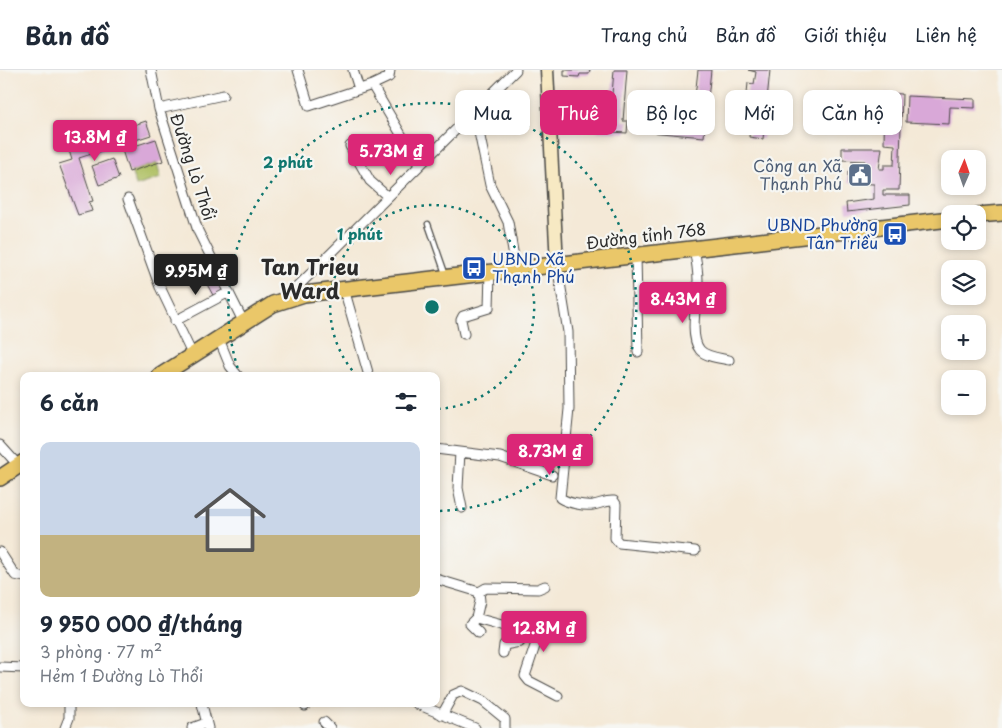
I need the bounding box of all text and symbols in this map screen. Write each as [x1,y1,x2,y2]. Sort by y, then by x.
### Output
text: Bản đồ [25,17,109,53]
text: Trang chủ [601,21,688,48]
text: Bản đồ [716,21,776,48]
text: Giới thiệu [804,21,887,48]
text: Liên hệ [915,21,977,48]
chip: Mua [455,90,530,135]
chip: Thuê [540,90,617,135]
chip: Bộ lọc [627,90,715,135]
chip: Mới [725,90,793,135]
chip: Căn hộ [803,90,902,135]
street label: Đường Lò Thổi [165,110,223,223]
pin: 13.8M ₫ [49,119,141,162]
text: 13.8M ₫ [64,124,126,148]
pin: 5.73M ₫ [345,134,437,176]
text: 5.73M ₫ [359,138,423,162]
text: 2 phút [263,150,313,173]
north arrow [941,150,986,195]
map controls [941,150,986,415]
place label: Công an Xã Thạnh Phú [753,153,842,195]
public building icon: Công an Xã Thạnh Phú [847,162,873,188]
button: locate [941,205,986,250]
place label: UBND Phường Tân Triều [767,212,878,254]
street label: Đường tỉnh 768 [585,216,707,254]
bus stop icon: UBND Phường Tân Triều [882,221,908,247]
text: 1 phút [337,222,383,245]
place label: UBND Xã Thạnh Phú [492,246,575,288]
district label: Tan Trieu Ward [261,250,359,306]
pin: 9.95M ₫ [150,254,242,296]
bus stop icon: UBND Xã Thạnh Phú [461,255,487,281]
text: 9.95M ₫ [165,258,227,282]
button: layers [941,260,986,305]
pin: 8.43M ₫ [637,282,729,324]
text: 8.43M ₫ [650,286,716,310]
centre of rings [423,298,441,316]
button: + [941,315,986,360]
button: − [941,370,986,415]
text: 6 căn [40,386,99,418]
icon: filters [392,388,420,416]
pin: 8.73M ₫ [504,434,596,476]
text: 8.73M ₫ [518,438,582,462]
icon: home [185,475,275,565]
text: 9 950 000 ₫/tháng [40,607,243,639]
pin: 12.8M ₫ [498,610,590,653]
text: 12.8M ₫ [512,615,576,639]
text: 3 phòng · 77 m² [40,639,162,663]
text: Hẻm 1 Đường Lò Thổi [40,663,203,687]

